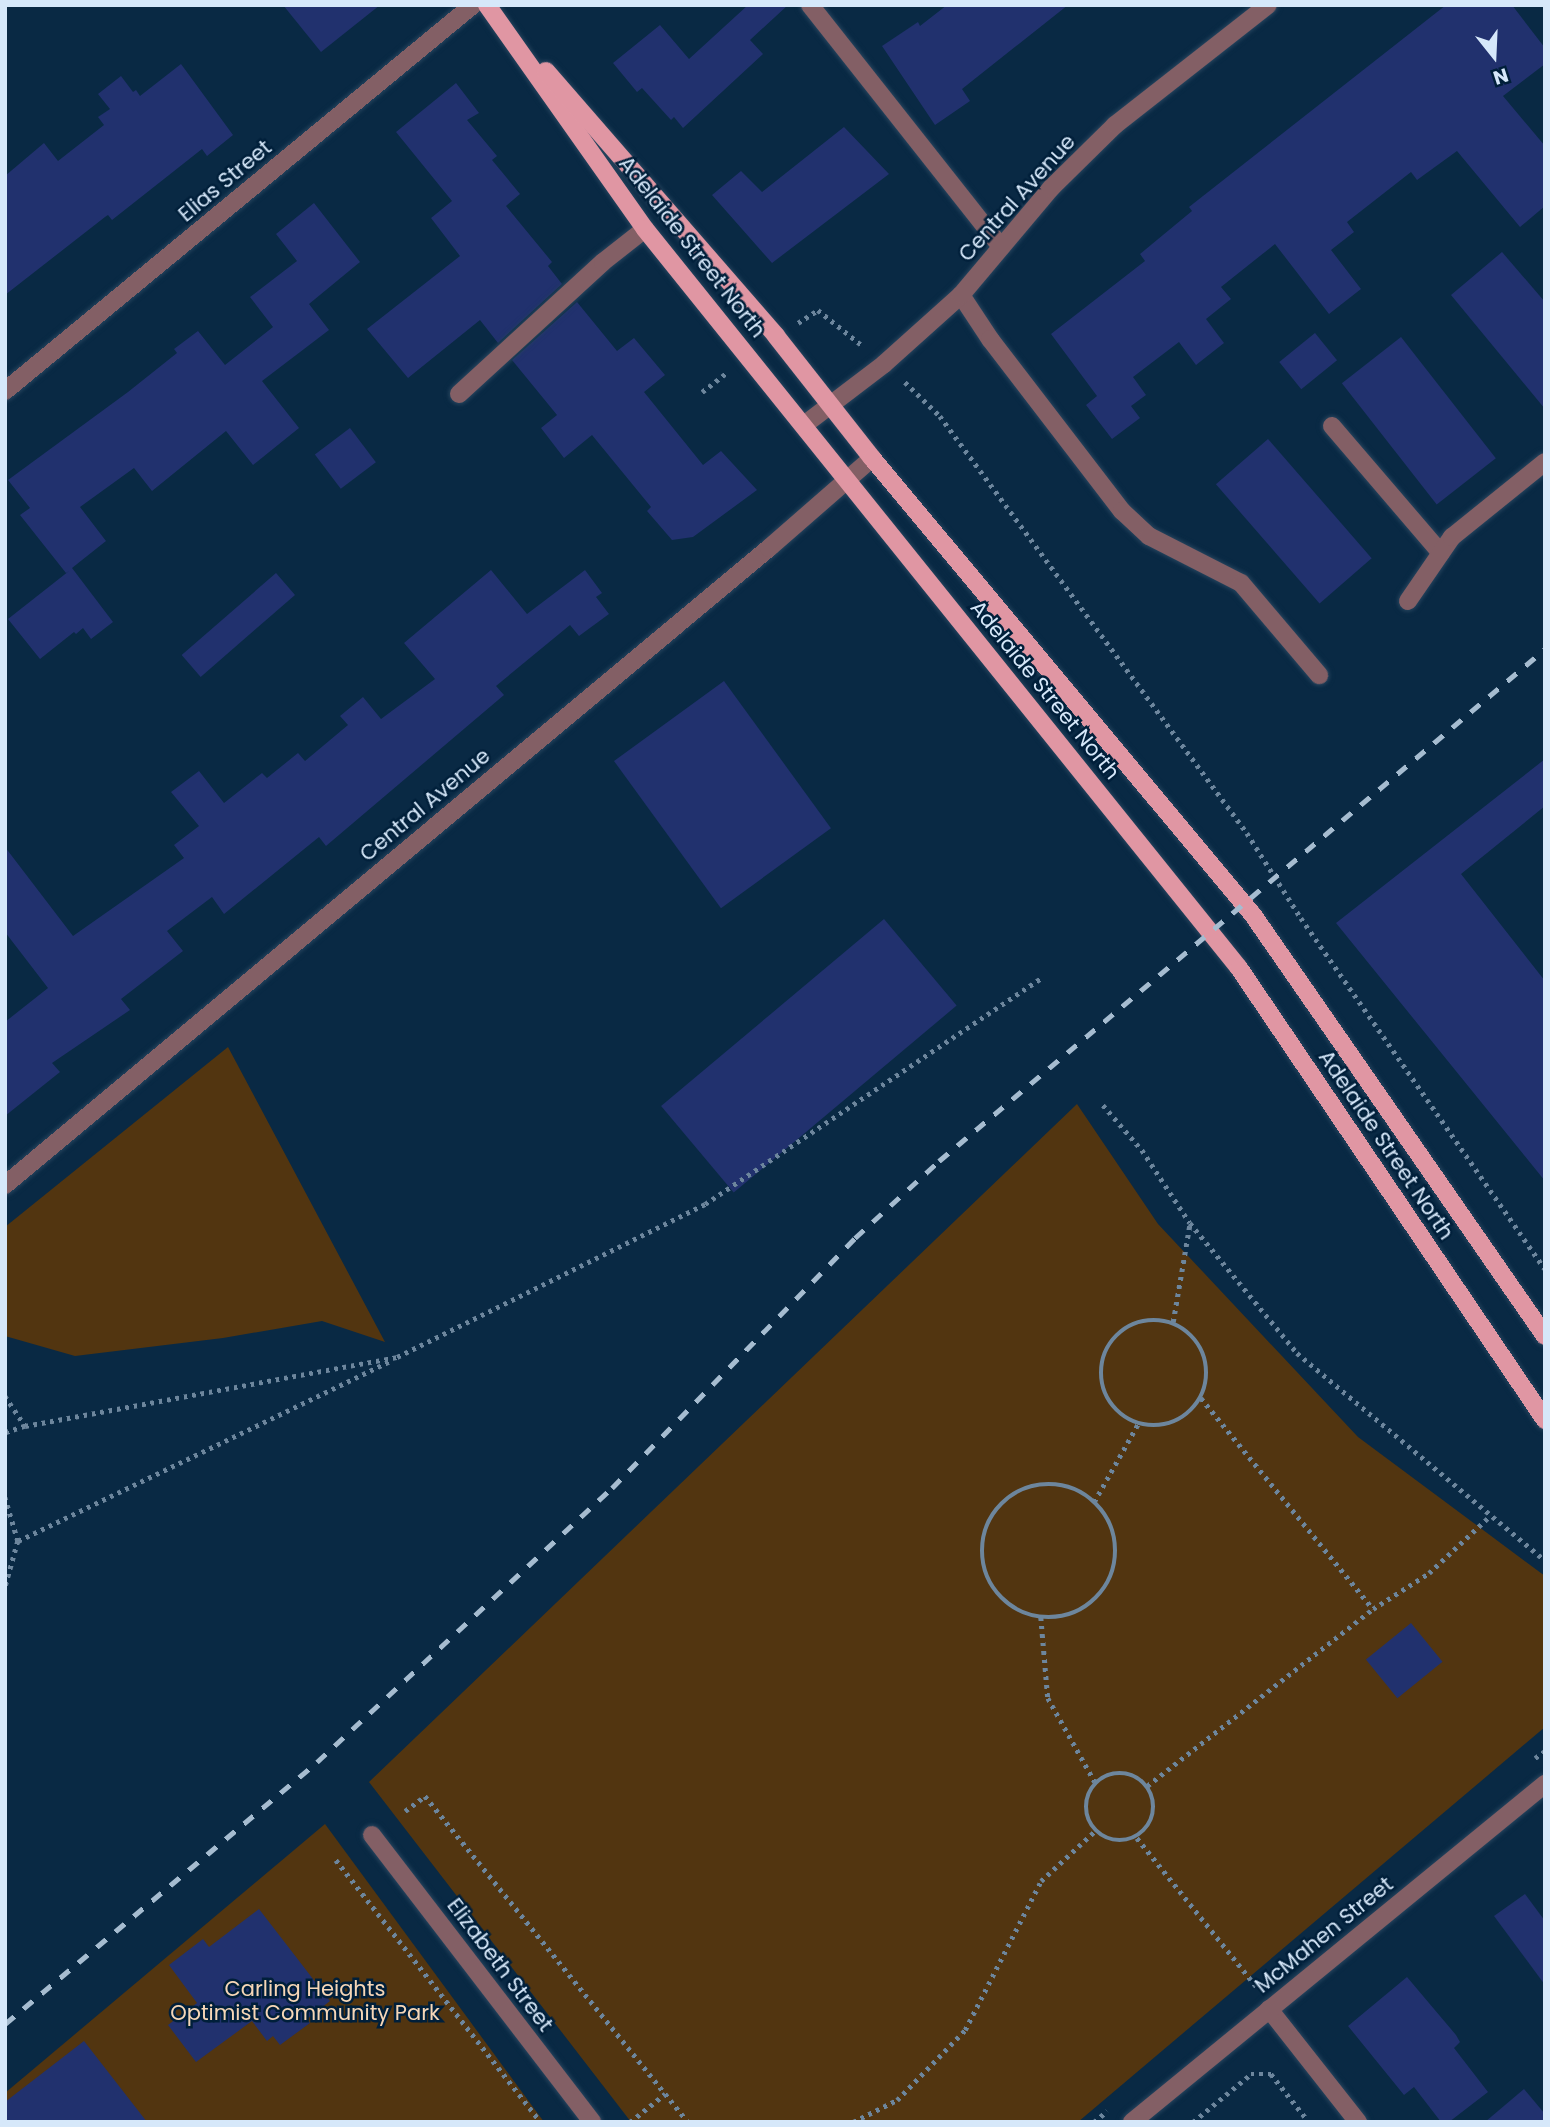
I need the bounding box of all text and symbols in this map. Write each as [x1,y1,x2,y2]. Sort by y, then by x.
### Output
north arrow [1459,21,1529,91]
text: N [1490,61,1512,91]
street label: Central Avenue [953,129,1081,267]
street label: Elias Street [173,135,277,227]
street label: Adelaide Street North [613,151,771,343]
street label: Adelaide Street North [965,595,1125,785]
street label: Central Avenue [355,743,495,867]
street label: Adelaide Street North [1313,1046,1459,1244]
street label: McMahen Street [1250,1872,1398,1998]
street label: Elizabeth Street [442,1893,558,2037]
park label: Carling Heights Optimist Community Park [170,1976,440,2026]

